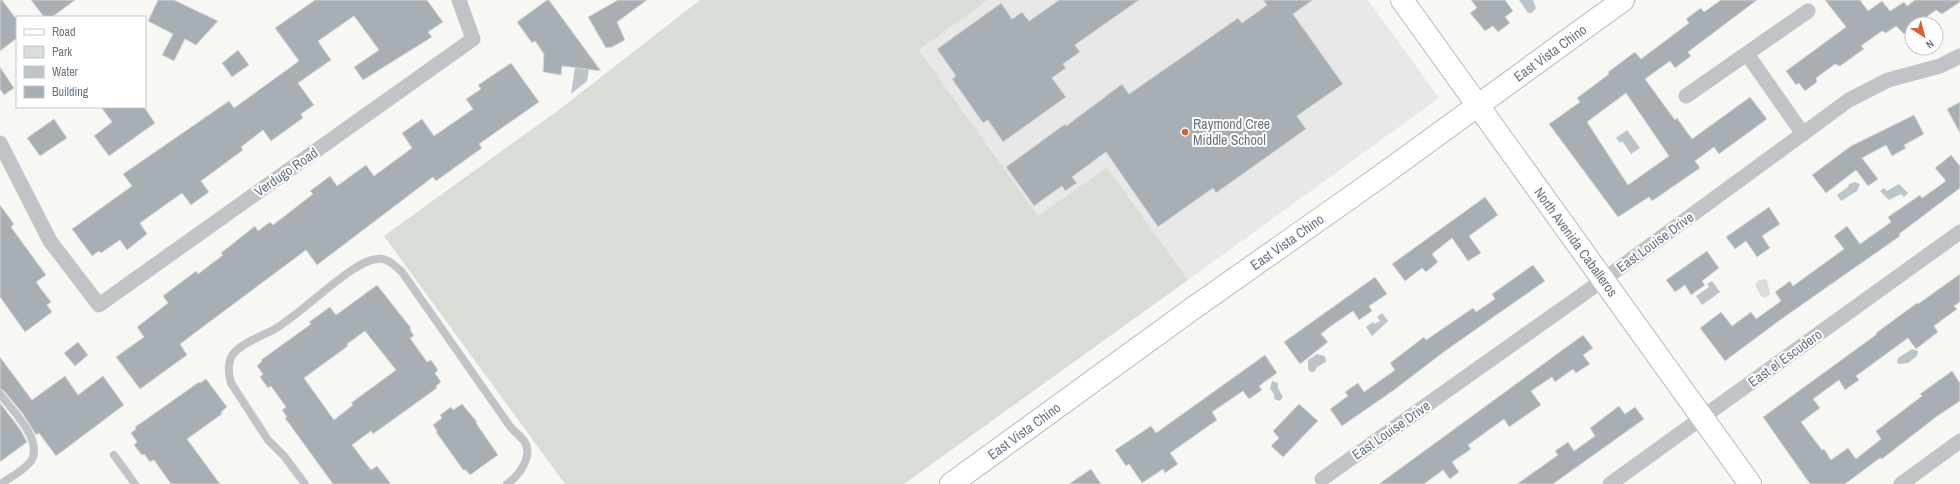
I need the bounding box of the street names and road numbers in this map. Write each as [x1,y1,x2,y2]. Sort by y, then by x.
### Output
street label: East Vista Chino [1510,20,1590,86]
street label: Verdugo Road [251,144,321,200]
street label: North Avenida Caballeros [1530,184,1622,300]
street label: East Louise Drive [1613,208,1697,276]
street label: East Vista Chino [1247,210,1327,274]
street label: East el Escudero [1745,325,1825,391]
street label: East Louise Drive [1348,396,1434,464]
street label: East Vista Chino [984,398,1064,464]

